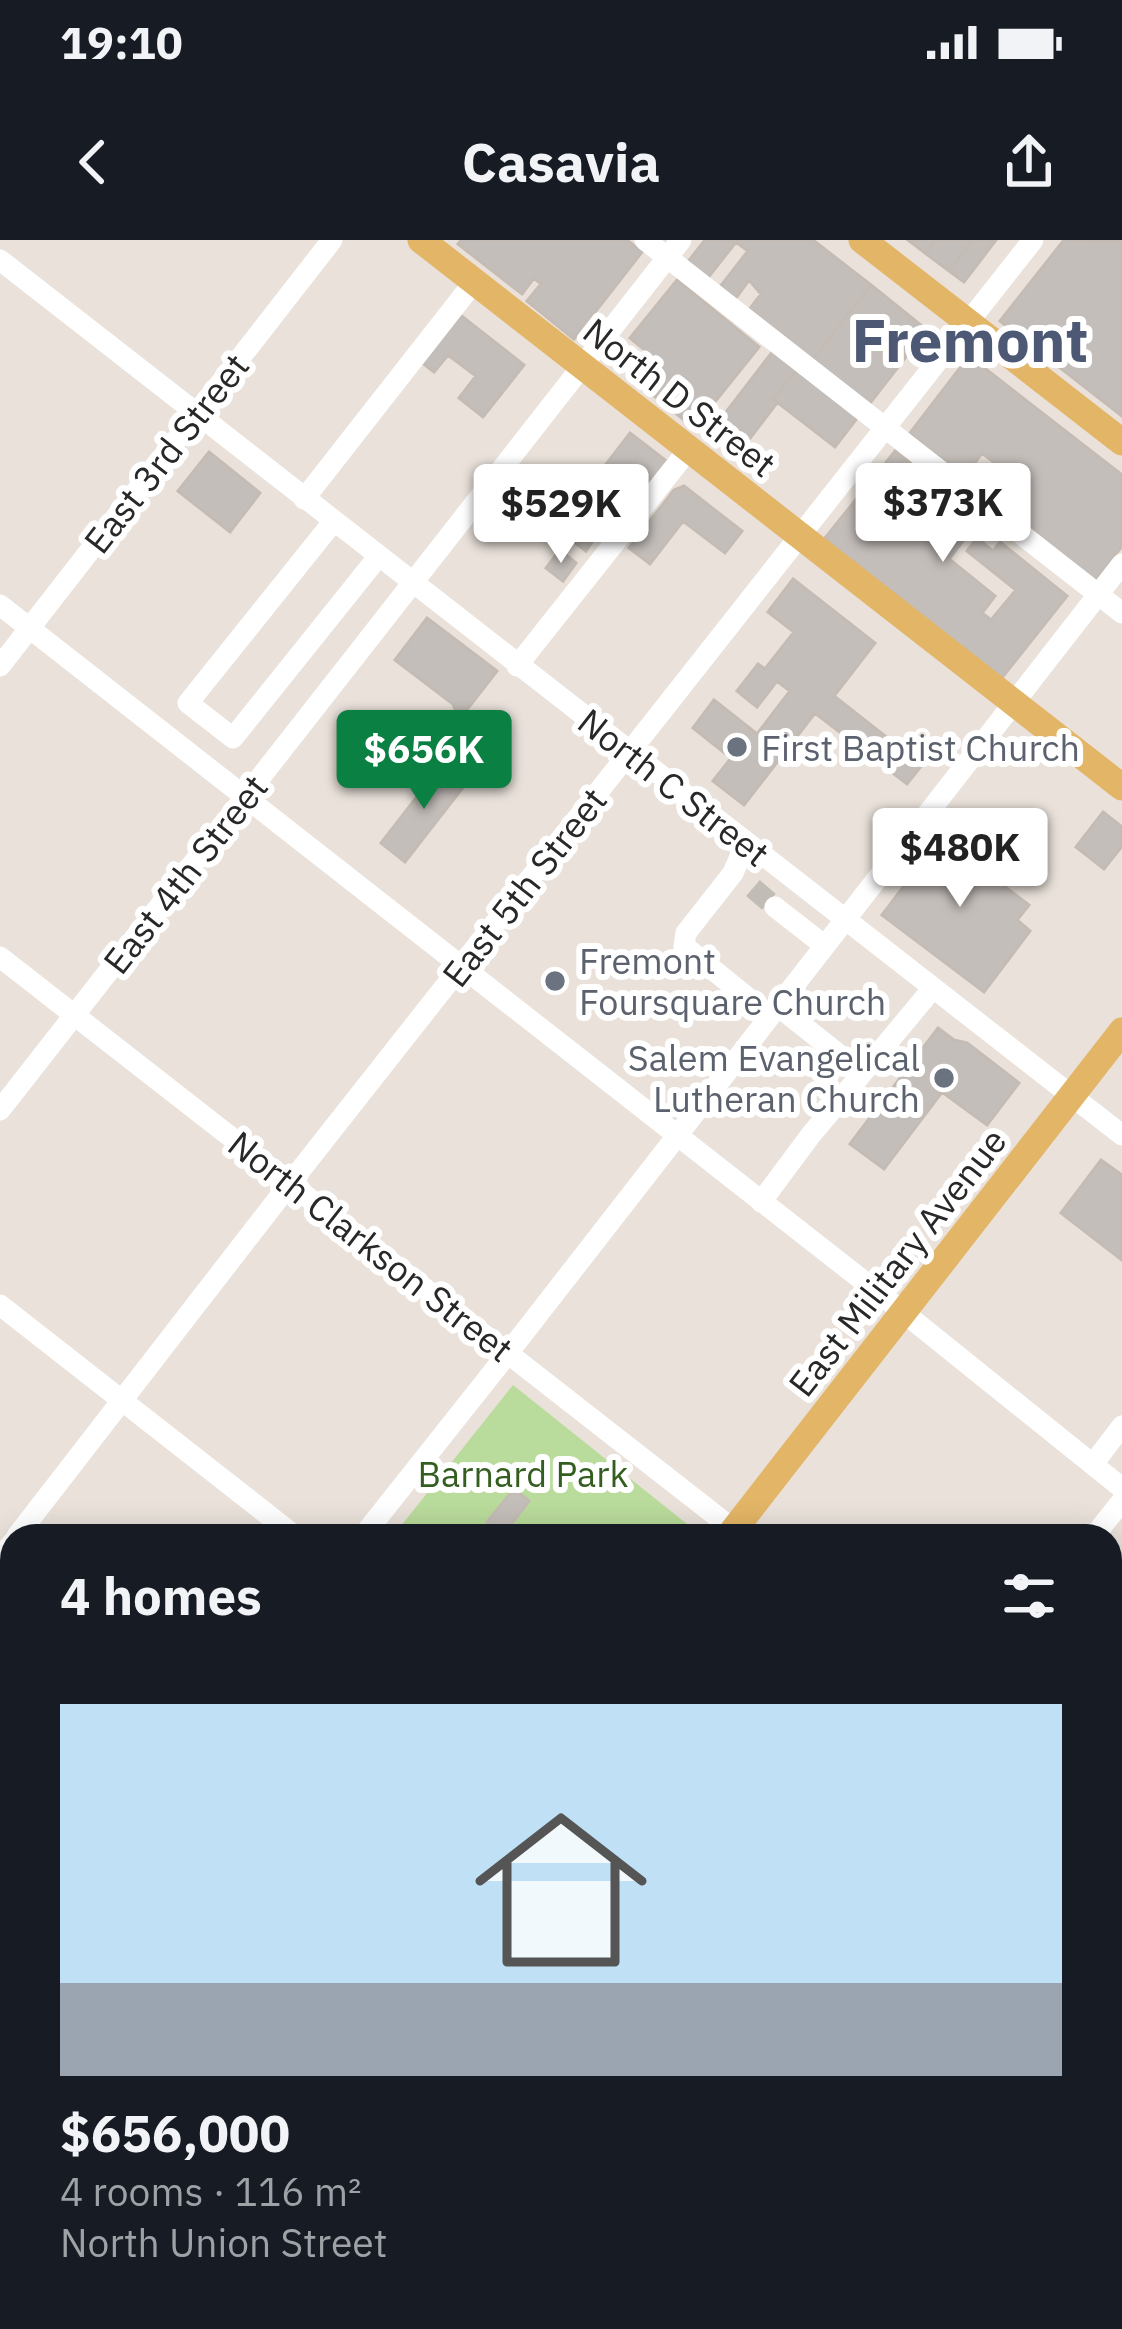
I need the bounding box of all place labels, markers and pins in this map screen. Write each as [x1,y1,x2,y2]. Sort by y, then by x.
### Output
pin: $373K [859,463,1027,565]
pin: $529K [477,464,645,566]
pin: $656K [340,710,508,812]
place label: First Baptist Church [761,724,1080,771]
marker: First Baptist Church [724,734,750,760]
pin: $480K [876,808,1044,910]
place label: Fremont Foursquare Church [579,937,886,1025]
marker: Fremont Foursquare Church [542,968,568,994]
place label: Salem Evangelical Lutheran Church [628,1034,920,1122]
marker: Salem Evangelical Lutheran Church [931,1065,957,1091]

